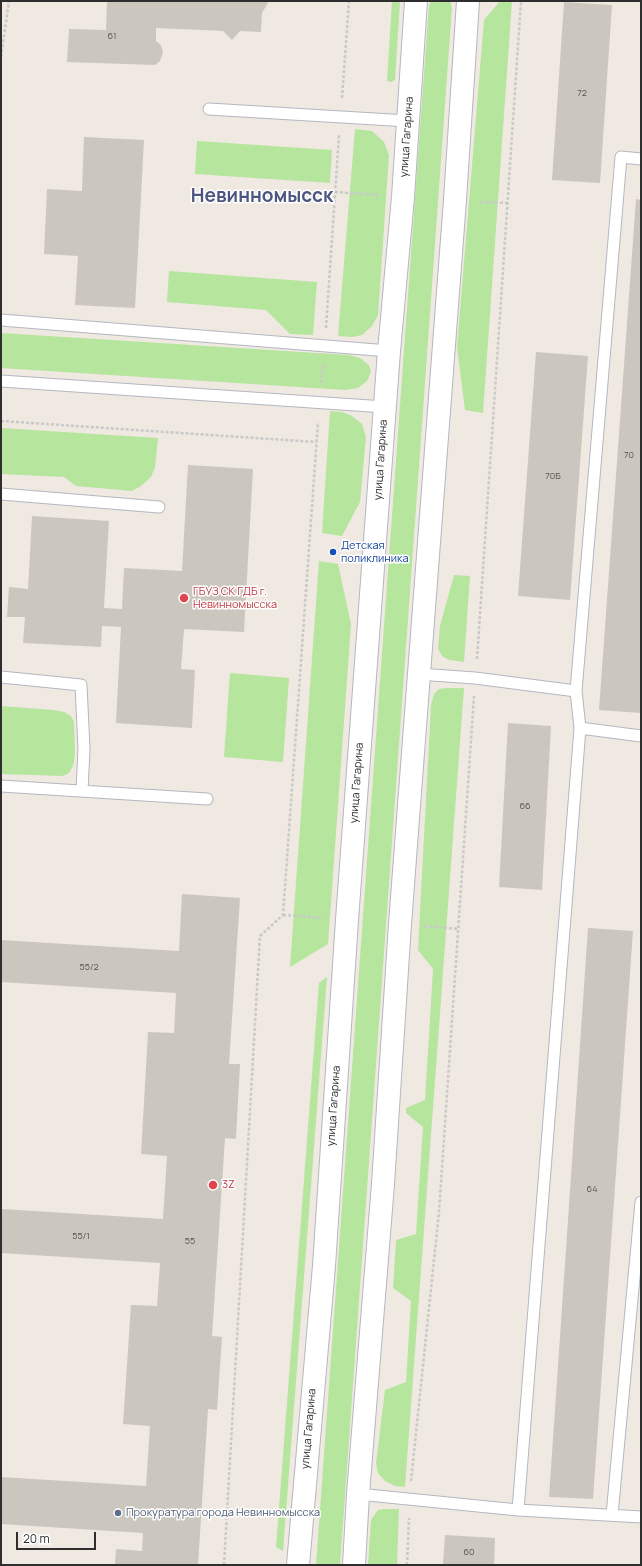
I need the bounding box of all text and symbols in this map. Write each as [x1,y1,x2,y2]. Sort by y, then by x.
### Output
house number: 61 [108,31,116,41]
house number: 72 [577,88,587,98]
street label: улица Гагарина [398,96,416,178]
district label: Невинномысск [191,186,333,208]
street label: улица Гагарина [372,419,390,501]
house number: 70 [624,450,634,460]
house number: 70Б [545,471,561,481]
place label: Детская поликлиника [341,539,409,565]
marker: Детская поликлиника [328,547,338,557]
place label: ГБУЗ СК ГДБ г. Невинномысска [193,585,277,611]
marker: ГБУЗ СК ГДБ г. Невинномысска [178,592,190,604]
street label: улица Гагарина [348,742,366,824]
house number: 66 [519,801,531,811]
house number: 55/2 [79,962,99,972]
street label: улица Гагарина [325,1065,343,1147]
place label: 3Z [222,1178,235,1192]
marker: 3Z [207,1179,219,1191]
house number: 64 [587,1184,597,1194]
house number: 55/1 [72,1231,90,1241]
house number: 55 [185,1236,195,1246]
street label: улица Гагарина [299,1388,319,1470]
place label: Прокуратура города Невинномысска [126,1506,320,1520]
marker: Прокуратура города Невинномысска [113,1508,123,1518]
scale bar [18,1524,98,1550]
text: 20 m [23,1530,50,1547]
house number: 60 [463,1547,475,1557]

